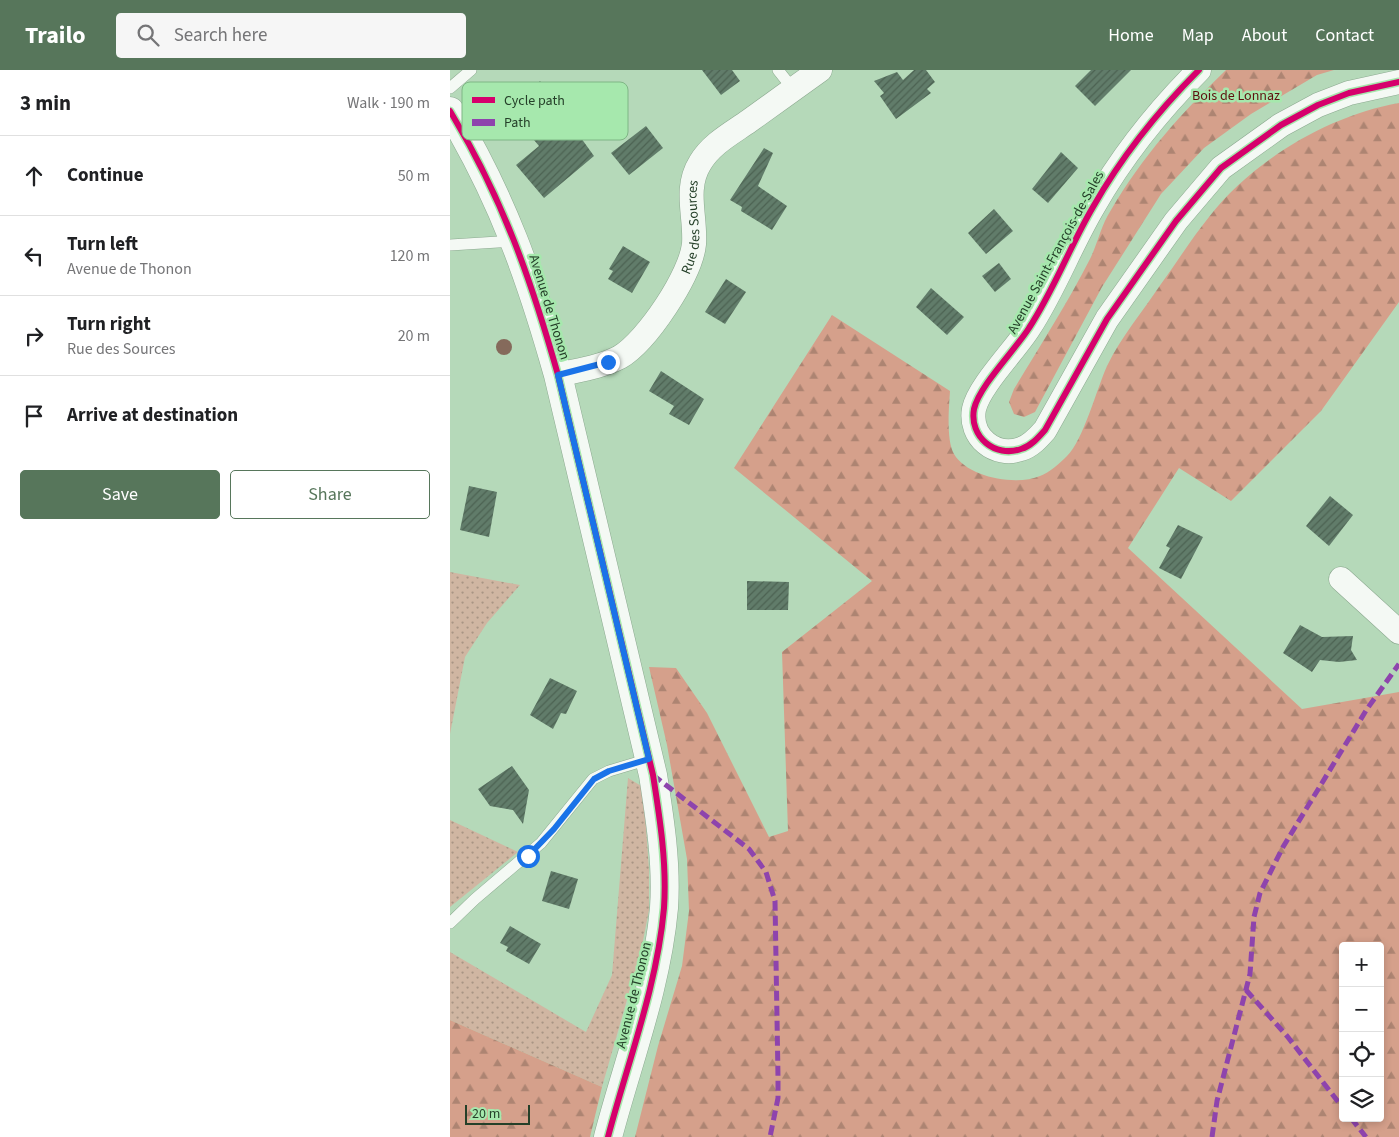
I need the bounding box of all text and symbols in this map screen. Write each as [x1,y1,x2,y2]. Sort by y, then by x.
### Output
search box [116,13,466,58]
text: Trailo [25,18,86,53]
icon: search [134,21,162,49]
text: Search here [174,22,267,49]
text: Home [1108,23,1154,48]
text: Map [1182,23,1214,48]
text: About [1242,23,1287,48]
text: Contact [1315,23,1374,48]
legend [462,82,628,140]
park label: Bois de Lonnaz [1192,86,1280,106]
text: 3 min [20,88,71,118]
text: Cycle path [504,91,565,111]
text: Walk · 190 m [347,92,430,114]
text: Path [504,113,531,133]
icon: ahead [20,162,48,190]
text: Continue [67,162,144,189]
text: 50 m [398,165,430,187]
street label: Avenue Saint-François-de-Sales [1003,167,1109,338]
street label: Rue des Sources [676,178,705,278]
text: Turn left [67,231,138,258]
icon: left [20,242,48,270]
text: 120 m [390,245,430,267]
street label: Avenue de Thonon [524,252,575,362]
text: Avenue de Thonon [67,258,192,280]
text: Turn right [67,311,151,338]
icon: right [20,322,48,350]
text: 20 m [398,325,430,347]
text: Rue des Sources [67,338,176,360]
route end [597,351,620,374]
icon: arrive [20,402,48,430]
text: Arrive at destination [67,402,238,429]
button: Save [20,470,220,519]
button: Share [230,470,430,519]
route start [517,845,540,868]
street label: Avenue de Thonon [611,940,657,1051]
map controls [1339,942,1384,1122]
button: + [1339,942,1384,987]
button: − [1339,987,1384,1032]
button: locate [1339,1032,1384,1077]
button: layers [1339,1077,1384,1122]
scale bar [465,1102,530,1125]
text: 20 m [472,1104,500,1124]

